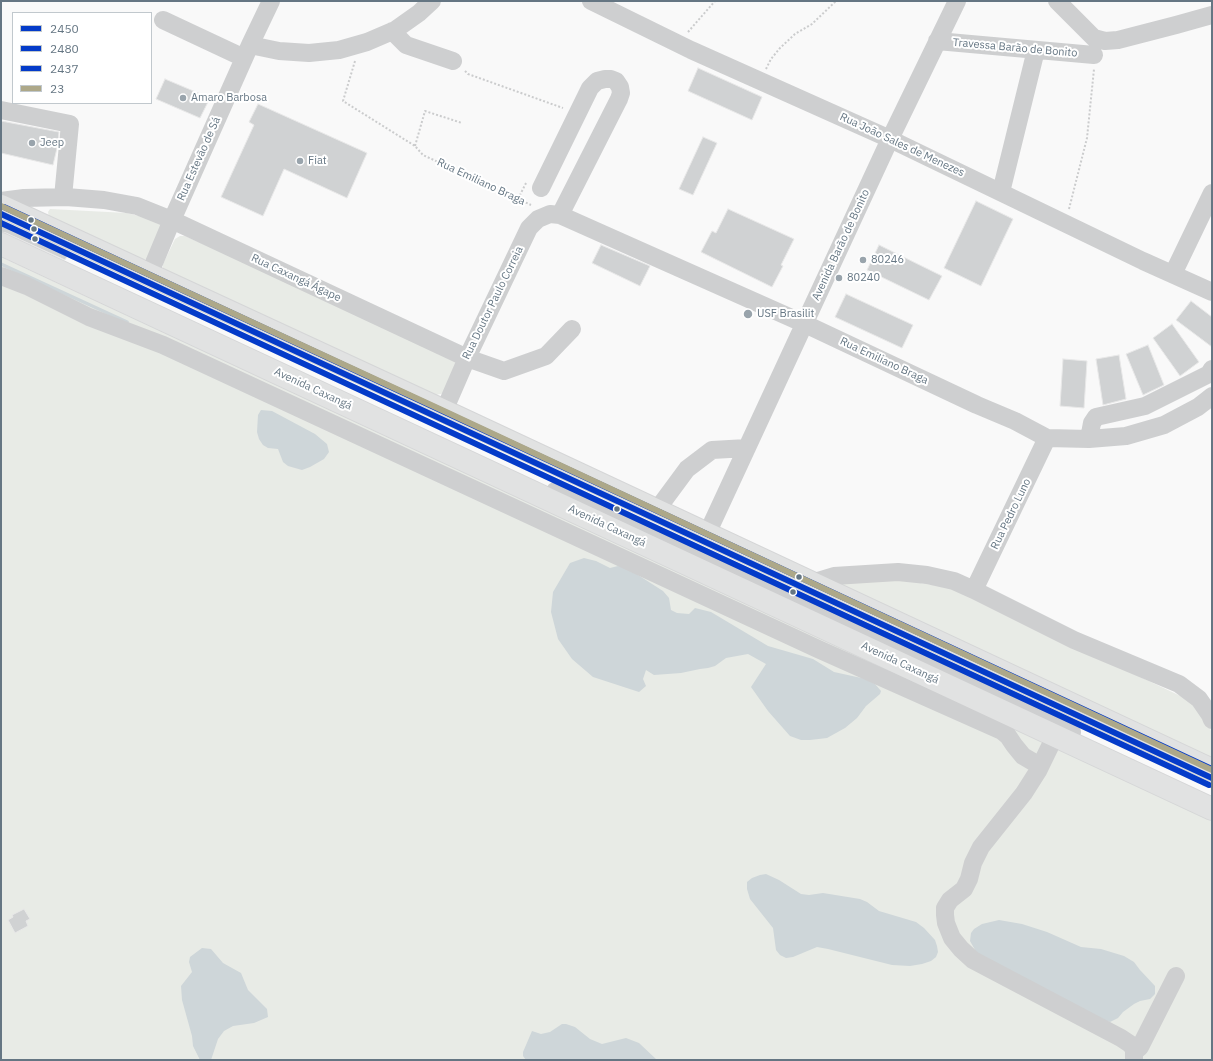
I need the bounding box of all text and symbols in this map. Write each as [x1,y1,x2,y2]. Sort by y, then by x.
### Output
legend [12,12,152,104]
text: 2450 [50,21,79,36]
street label: Travessa Barão de Bonito [952,36,1078,60]
text: 2480 [50,41,79,56]
text: 2437 [50,61,79,76]
text: 23 [50,81,64,96]
place label: Amaro Barbosa [191,91,267,105]
marker: Amaro Barbosa [178,93,188,103]
street label: Rua João Sales de Menezes [838,110,966,180]
street label: Rua Estevão de Sá [175,115,223,203]
place label: Jeep [40,136,64,150]
marker: Jeep [27,138,37,148]
place label: Fiat [308,154,327,168]
marker: Fiat [295,156,305,166]
street label: Rua Emiliano Braga [435,156,527,208]
street label: Avenida Barão de Bonito [809,187,873,303]
unlabelled marker [26,215,36,225]
unlabelled marker [29,224,39,234]
unlabelled marker [30,234,40,244]
street label: Rua Doutor Paulo Correia [460,244,526,362]
street label: Rua Caxangá Ágape [249,251,343,305]
place label: 80246 [871,253,904,267]
marker: 80246 [858,255,868,265]
place label: 80240 [847,271,880,285]
marker: 80240 [834,273,844,283]
place label: USF Brasilit [757,307,814,321]
marker: USF Brasilit [742,308,754,320]
street label: Rua Emiliano Braga [838,335,930,387]
street label: Avenida Caxangá [272,365,354,413]
street label: Rua Pedro Luno [988,476,1034,552]
street label: Avenida Caxangá [566,502,648,550]
unlabelled marker [612,504,622,514]
unlabelled marker [794,572,804,582]
unlabelled marker [788,587,798,597]
street label: Avenida Caxangá [859,639,941,687]

